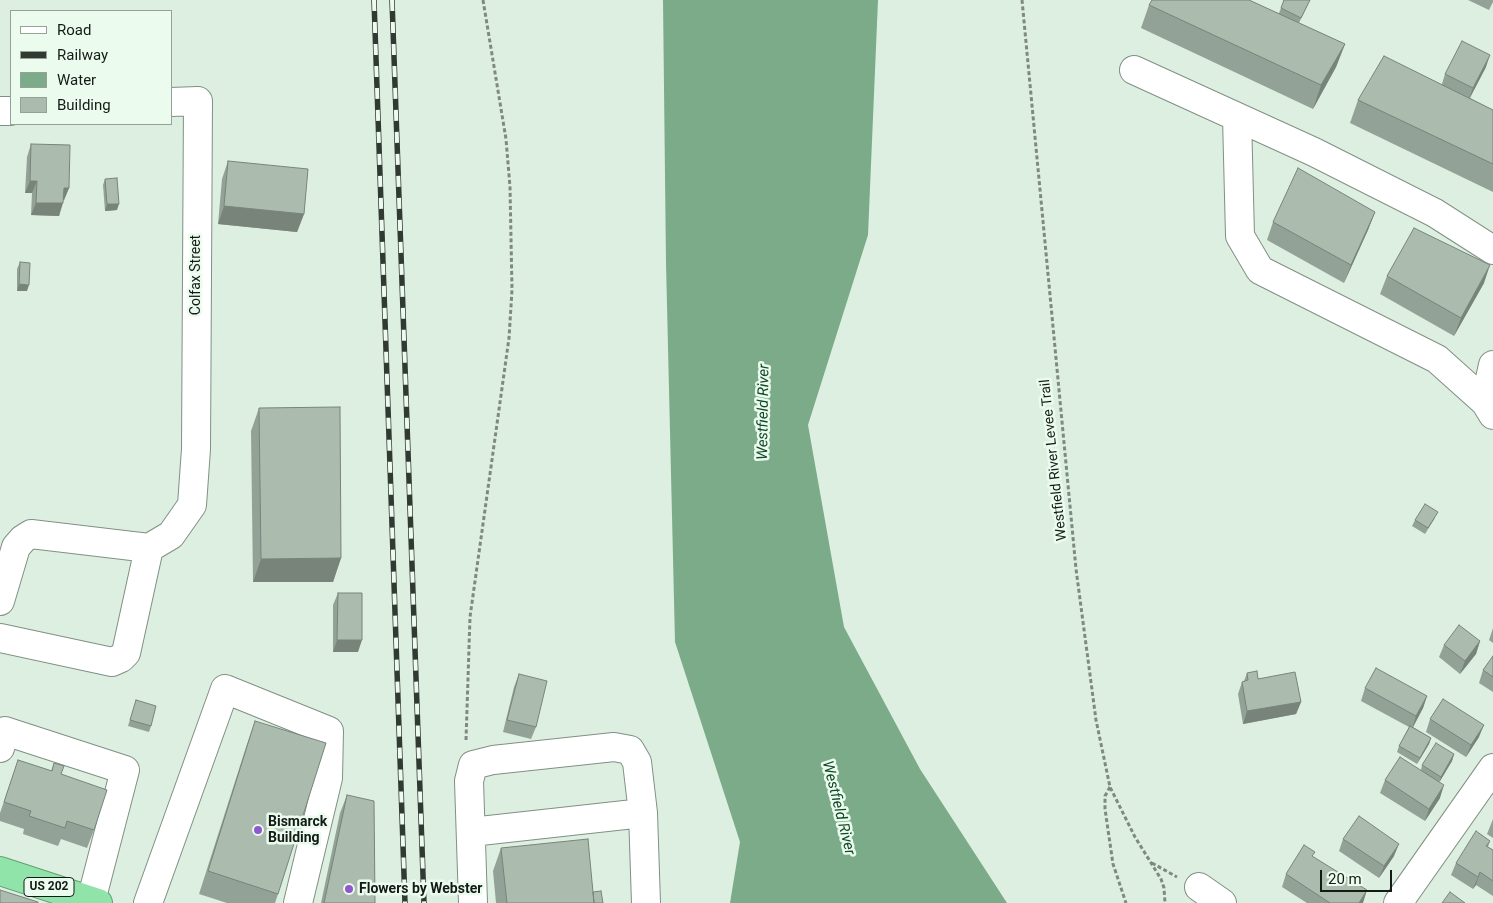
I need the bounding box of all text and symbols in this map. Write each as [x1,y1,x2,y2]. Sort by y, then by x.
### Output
legend [10,10,172,125]
text: Road [57,21,91,39]
text: Railway [57,46,108,64]
text: Water [57,71,96,89]
text: Building [57,96,111,114]
street label: Colfax Street [188,235,204,315]
water label: Westfield River [754,364,774,460]
street label: Westfield River Levee Trail [1037,378,1071,542]
water label: Westfield River [818,759,858,857]
place label: Bismarck Building [268,814,327,846]
marker: Bismarck Building [252,824,264,836]
scale bar [1323,860,1396,892]
text: 20 m [1328,870,1362,888]
road number: US 202 [24,878,74,896]
place label: Flowers by Webster [359,881,482,897]
marker: Flowers by Webster [343,883,355,895]

